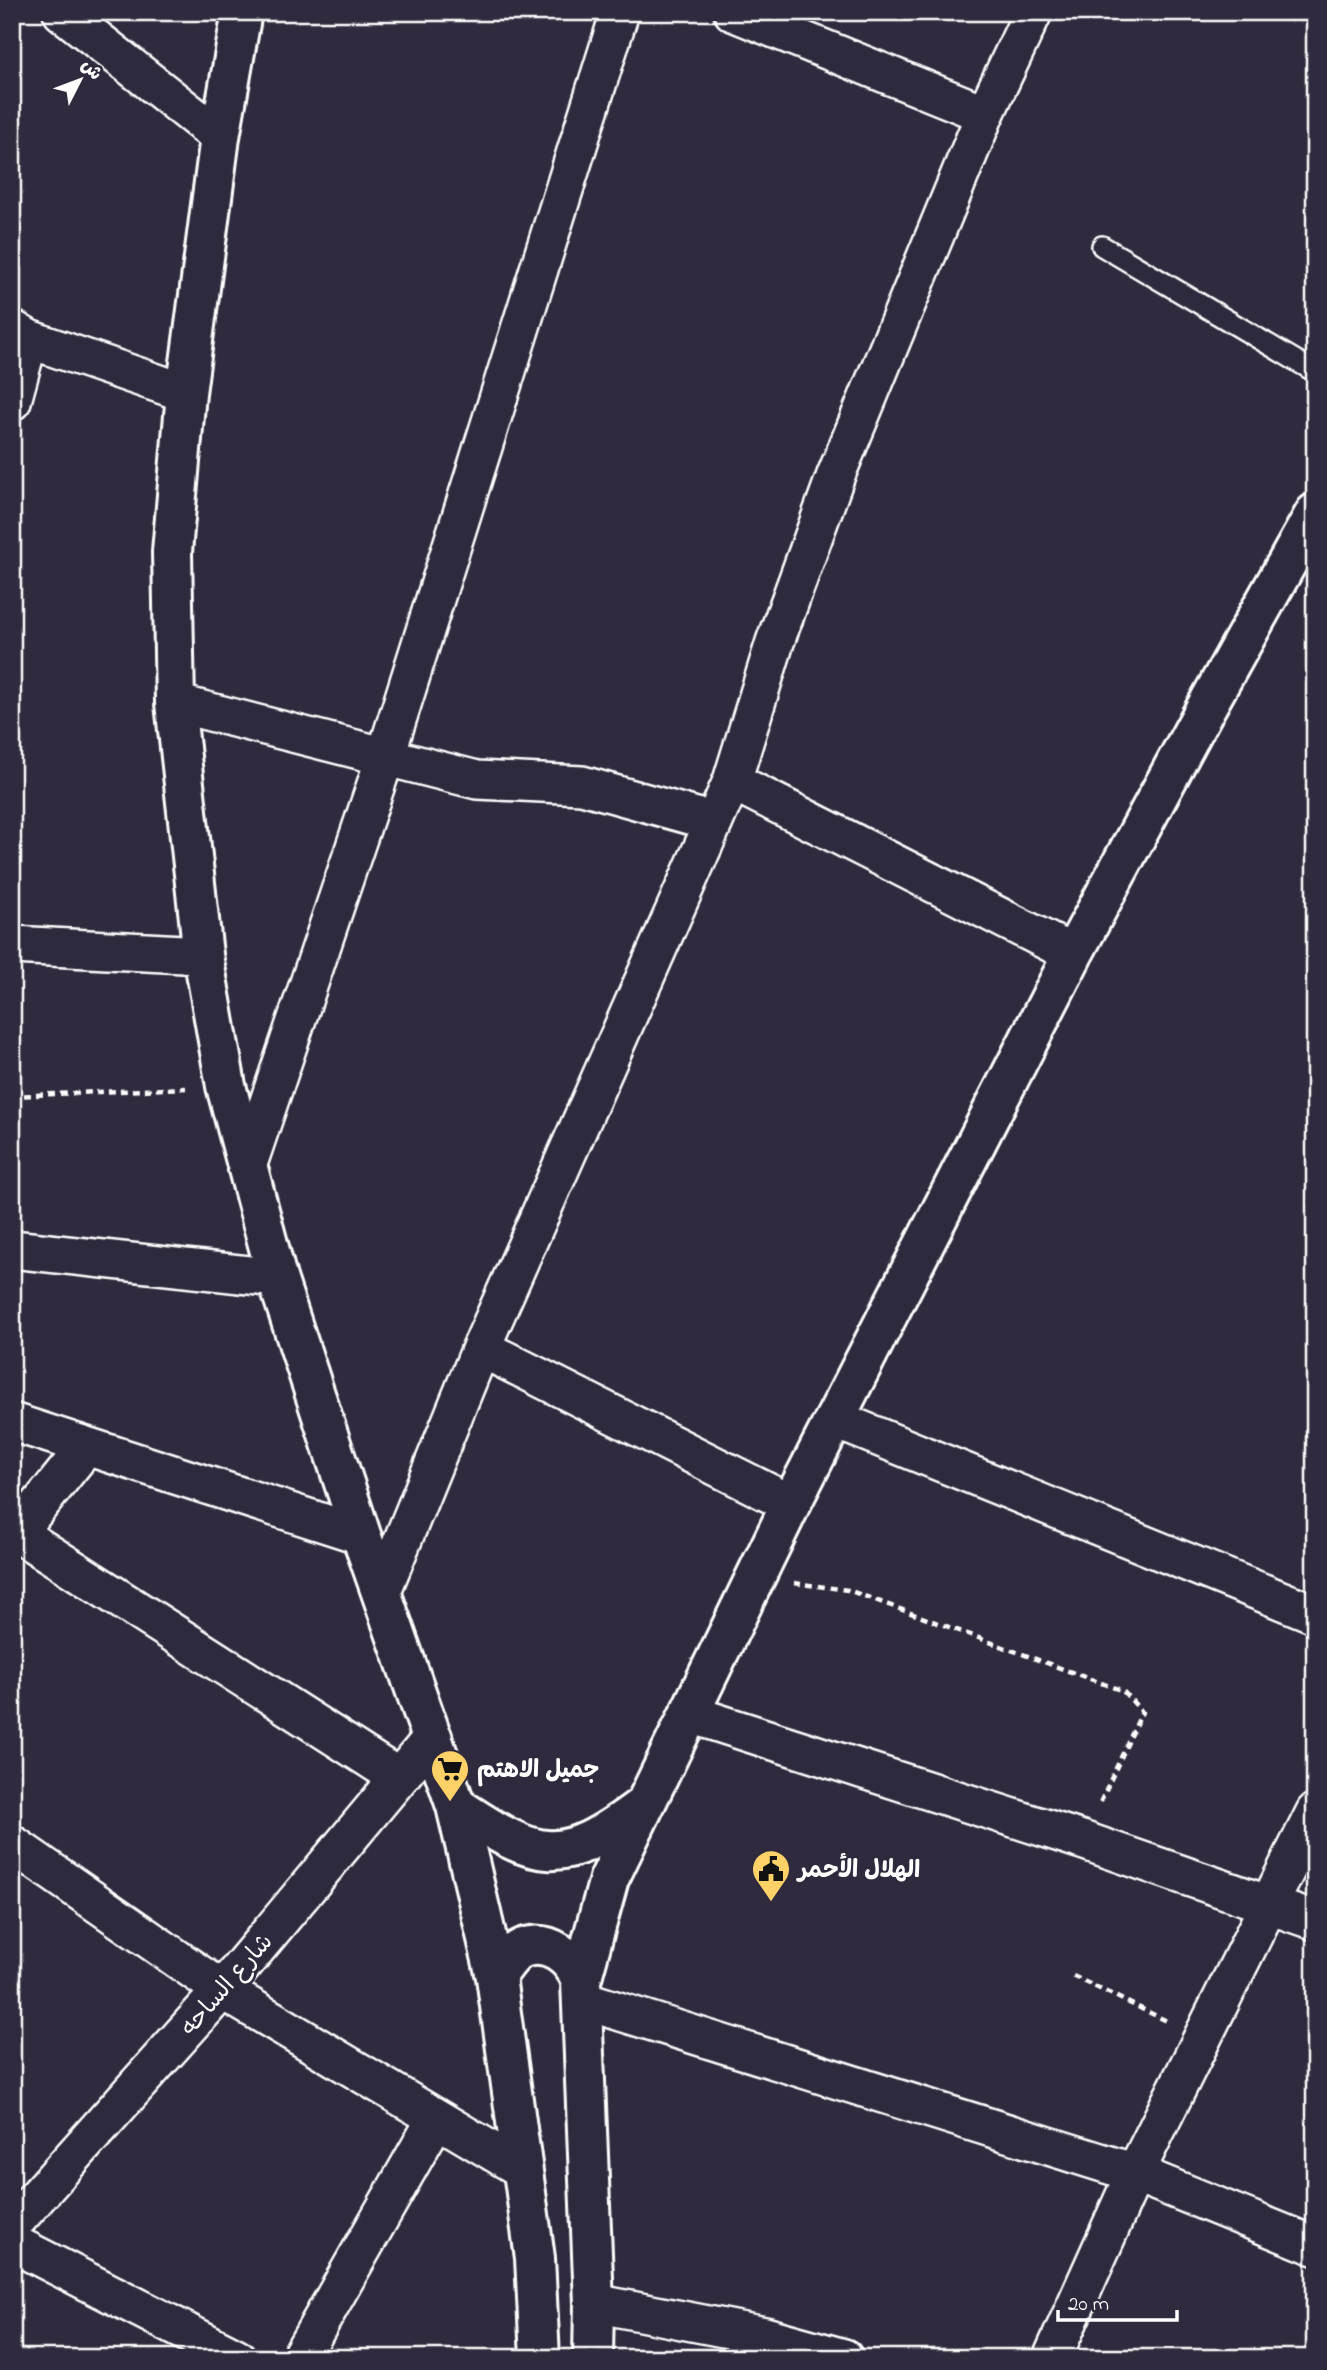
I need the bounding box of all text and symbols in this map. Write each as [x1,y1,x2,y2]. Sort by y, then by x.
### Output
north arrow [46,46,116,116]
text: ش [74,53,108,87]
supermarket icon: جميل الاهتم [429,1748,471,1803]
place label: جميل الاهتم [477,1754,599,1789]
public building icon: الهلال الأحمر [750,1848,792,1903]
place label: الهلال الأحمر [796,1852,920,1889]
street label: شارع الساحه [173,1927,282,2045]
scale bar [1058,2279,1176,2323]
text: 20 m [1068,2290,1109,2320]

